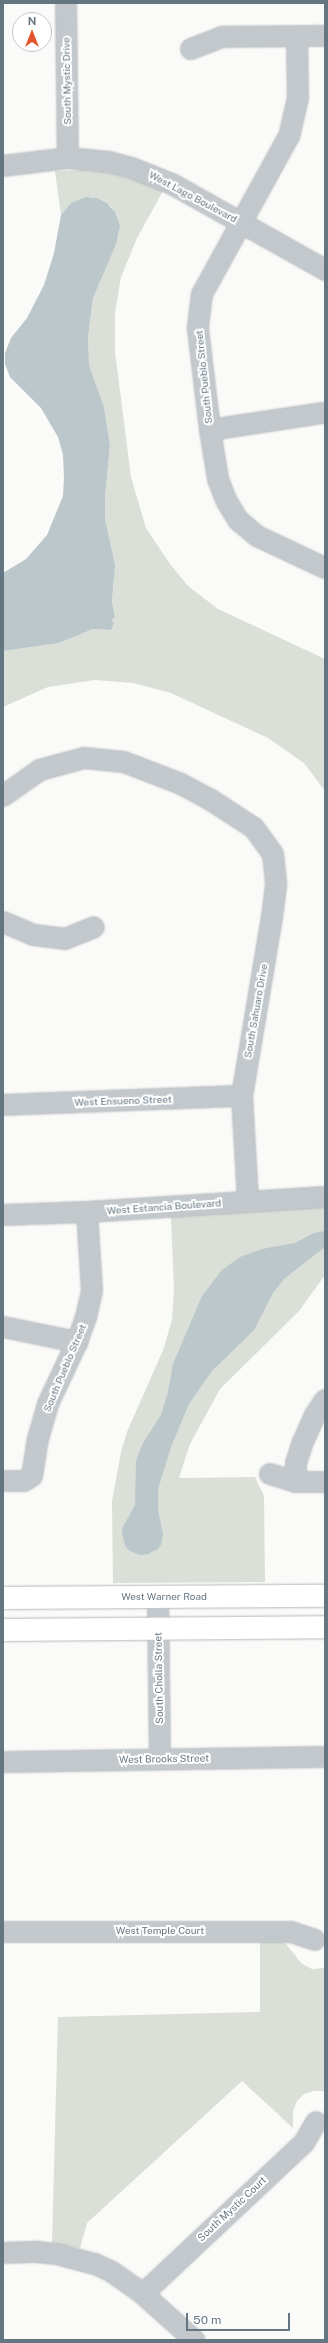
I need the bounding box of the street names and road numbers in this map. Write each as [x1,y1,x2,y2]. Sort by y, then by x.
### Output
street label: South Mystic Drive [60,37,74,125]
street label: West Lago Boulevard [147,169,239,225]
street label: South Pueblo Street [193,330,215,424]
street label: South Sahuaro Drive [242,963,270,1059]
street label: West Ensueno Street [74,1093,172,1109]
street label: West Estancia Boulevard [106,1197,222,1217]
street label: South Pueblo Street [41,1322,89,1414]
street label: West Warner Road [121,1591,207,1603]
street label: South Cholla Street [152,1632,166,1724]
street label: West Brooks Street [119,1752,209,1766]
street label: West Temple Court [116,1925,204,1937]
street label: South Mystic Court [195,2174,269,2244]

